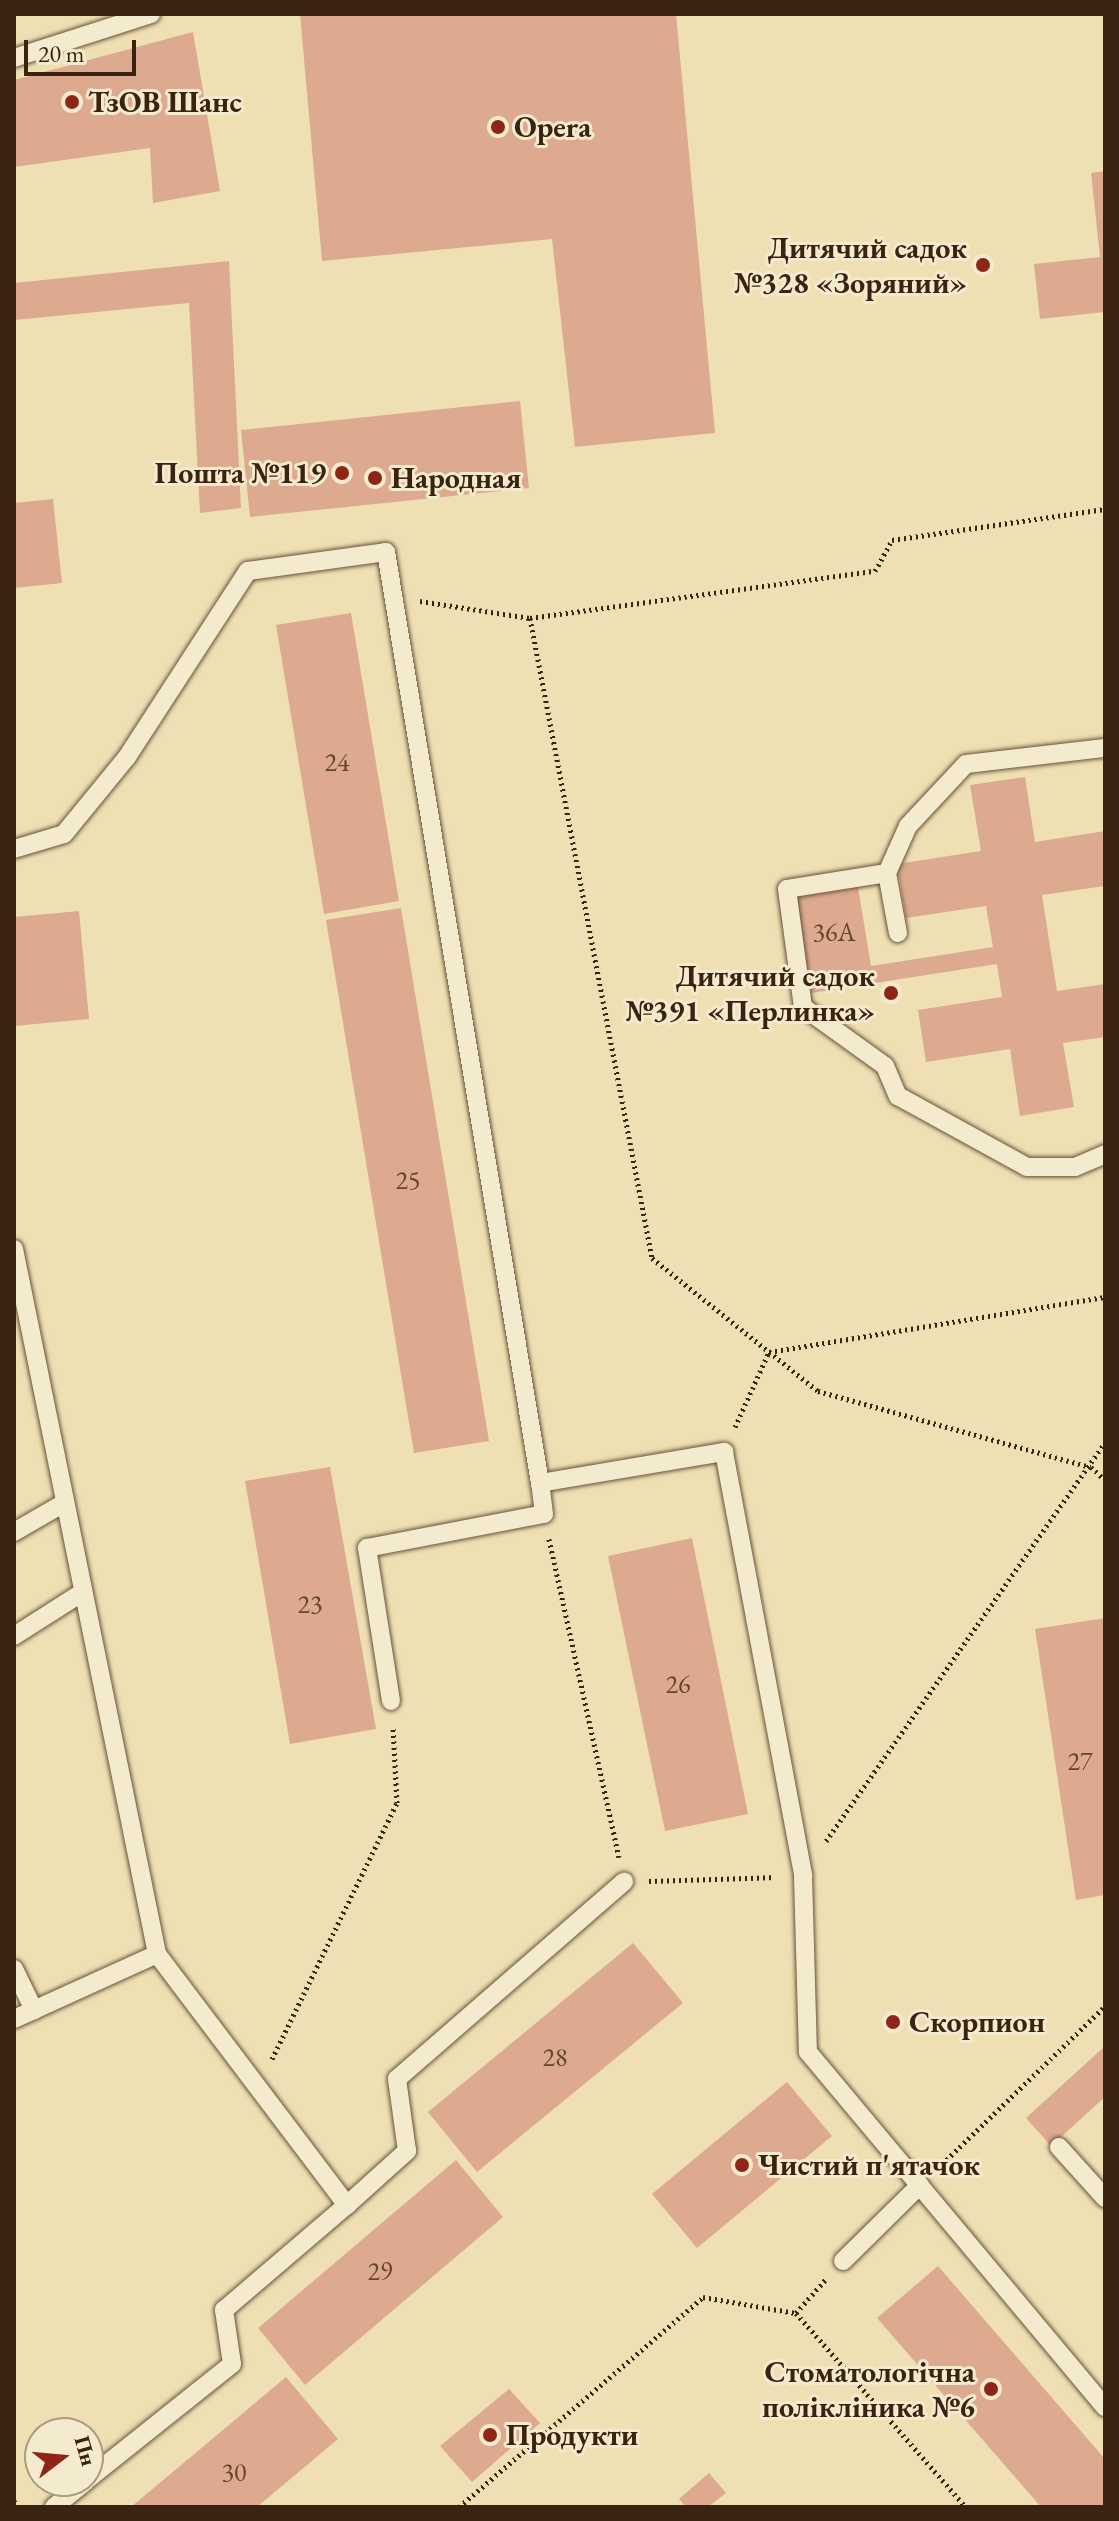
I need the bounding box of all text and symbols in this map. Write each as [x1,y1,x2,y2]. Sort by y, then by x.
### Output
scale bar [28,24,140,74]
text: 20 m [38,38,85,69]
place label: ТзОВ Шанс [88,84,242,120]
marker: ТзОВ Шанс [63,93,81,111]
place label: Opera [514,109,591,145]
marker: Opera [489,118,507,136]
place label: Дитячий садок №328 «Зоряний» [734,230,967,300]
marker: Дитячий садок №328 «Зоряний» [974,256,992,274]
place label: Пошта №119 [155,455,326,491]
place label: Народная [391,460,521,496]
marker: Пошта №119 [333,464,351,482]
marker: Народная [366,469,384,487]
house number: 24 [325,747,349,779]
house number: 36А [813,917,855,949]
place label: Дитячий садок №391 «Перлинка» [626,958,875,1028]
marker: Дитячий садок №391 «Перлинка» [882,984,900,1002]
house number: 25 [396,1165,420,1197]
house number: 23 [298,1589,322,1621]
house number: 26 [666,1669,690,1701]
house number: 27 [1068,1746,1092,1778]
place label: Скорпион [909,2004,1045,2040]
marker: Скорпион [884,2013,902,2031]
house number: 28 [543,2042,567,2074]
place label: Чистий п'ятачок [758,2147,980,2183]
marker: Чистий п'ятачок [733,2156,751,2174]
house number: 29 [368,2256,392,2288]
place label: Стоматологічна полікліника №6 [762,2354,975,2424]
marker: Стоматологічна полікліника №6 [982,2380,1000,2398]
north arrow [24,2417,104,2497]
place label: Продукти [506,2417,638,2453]
marker: Продукти [481,2426,499,2444]
text: Пн [68,2432,104,2469]
house number: 30 [222,2457,246,2489]

